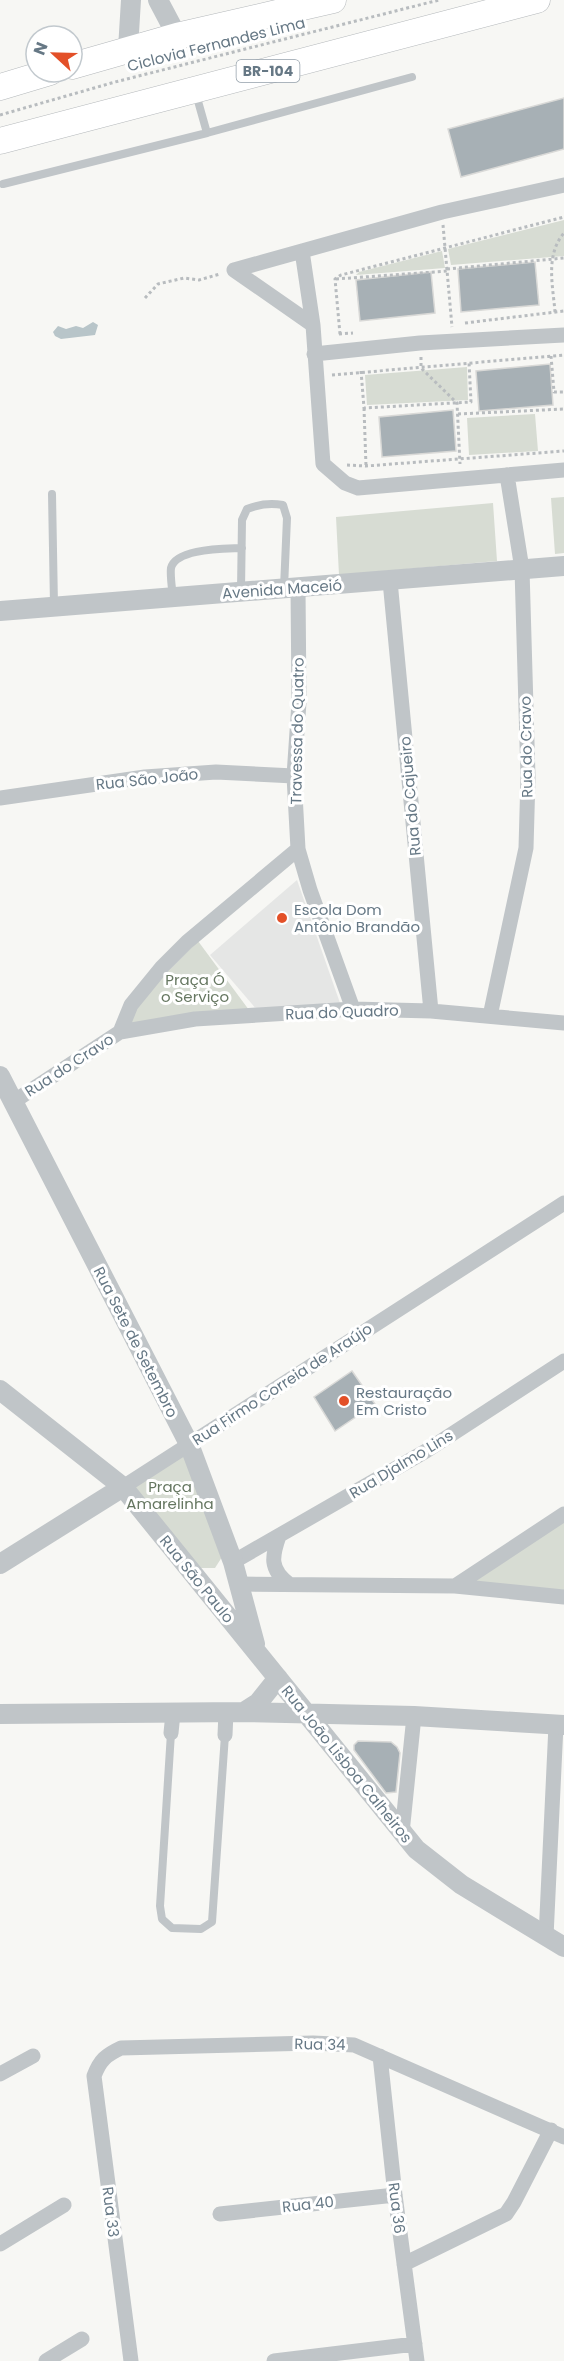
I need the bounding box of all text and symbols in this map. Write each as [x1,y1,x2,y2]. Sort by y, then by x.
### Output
street label: Ciclovia Fernandes Lima [125,12,307,76]
north arrow [24,24,84,84]
text: N [28,39,53,58]
road number: BR-104 [236,60,300,82]
street label: Avenida Maceió [221,574,343,604]
street label: Travessa do Quatro [285,657,309,805]
street label: Rua do Cravo [515,696,537,798]
street label: Rua do Cajueiro [394,735,426,857]
street label: Rua São João [95,763,199,795]
place label: Escola Dom Antônio Brandão [294,899,420,937]
marker: Escola Dom Antônio Brandão [275,911,289,925]
park label: Praça Ó o Serviço [161,969,229,1007]
street label: Rua do Quadro [285,1000,399,1024]
street label: Rua do Cravo [21,1028,117,1102]
street label: Rua Sete de Setembro [89,1263,183,1421]
street label: Rua Firmo Correia de Araújo [188,1318,376,1450]
place label: Restauração Em Cristo [356,1382,452,1420]
marker: Restauração Em Cristo [337,1394,351,1408]
street label: Rua Djalmo Lins [345,1425,457,1503]
park label: Praça Amarelinha [126,1476,214,1514]
street label: Rua São Paulo [155,1531,239,1627]
street label: Rua João Lisboa Calheiros [277,1681,417,1847]
street label: Rua 34 [294,2033,346,2055]
street label: Rua 36 [383,2181,411,2235]
street label: Rua 33 [97,2186,125,2238]
street label: Rua 40 [281,2191,335,2217]

